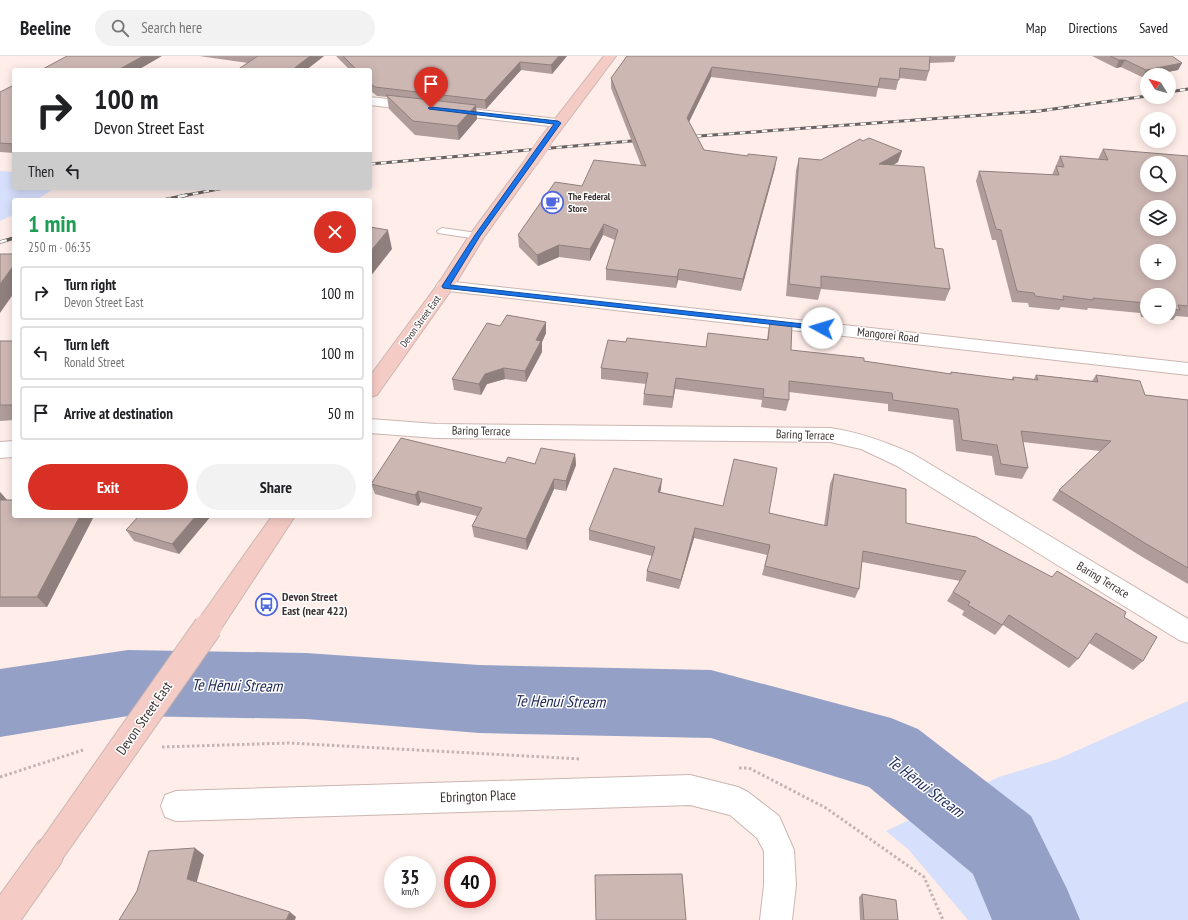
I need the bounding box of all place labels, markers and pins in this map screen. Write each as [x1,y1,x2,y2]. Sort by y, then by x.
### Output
pin [414,67,448,108]
cafe icon: The Federal Store [539,189,565,215]
place label: The Federal Store [568,190,611,215]
place label: Devon Street East (near 422) [282,589,348,618]
bus stop icon: Devon Street East (near 422) [254,591,280,617]

